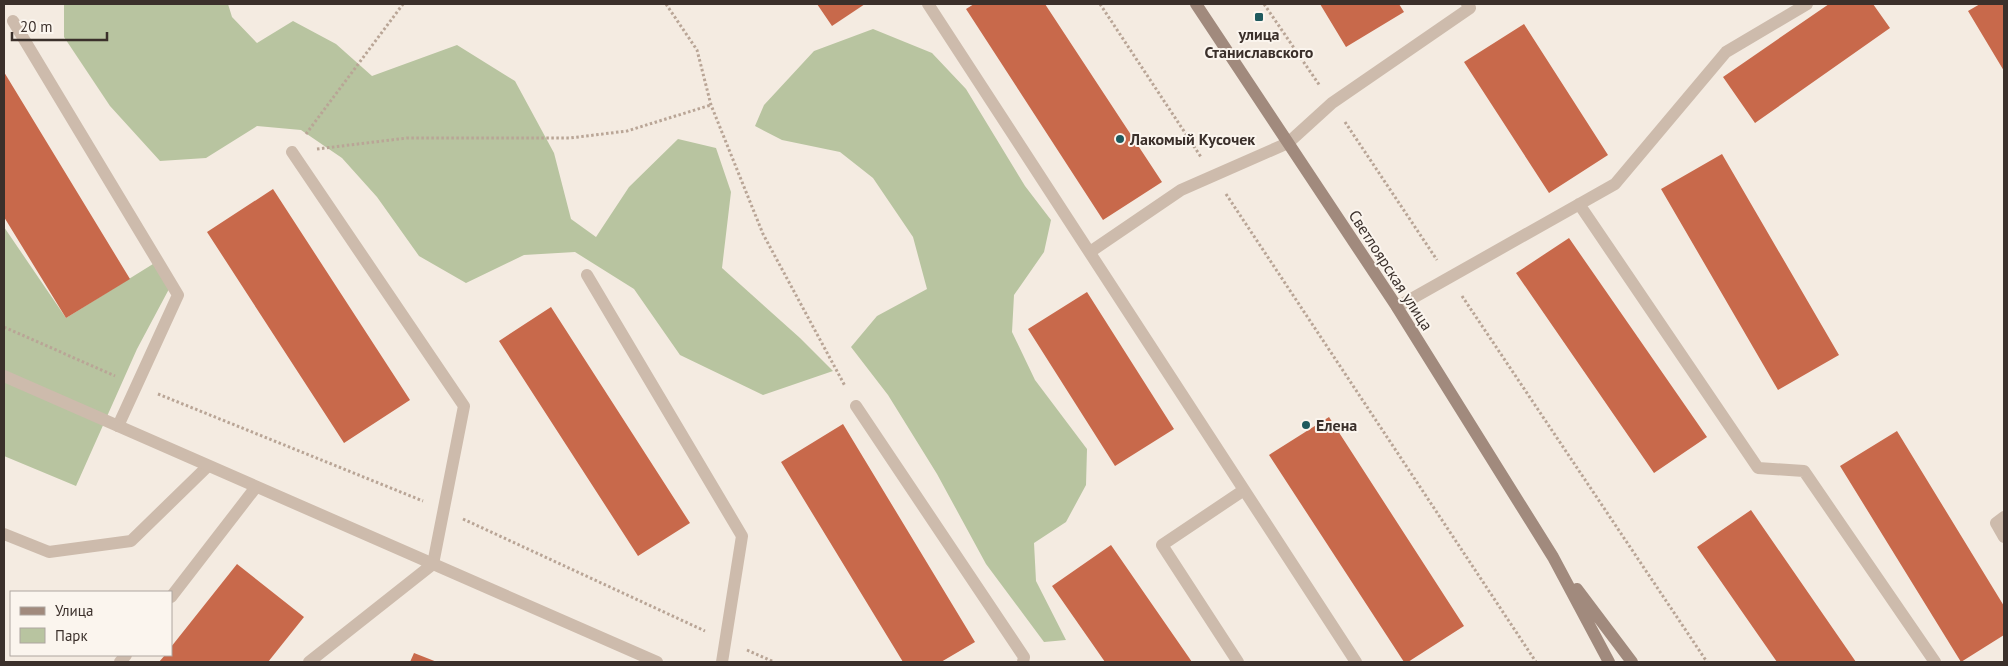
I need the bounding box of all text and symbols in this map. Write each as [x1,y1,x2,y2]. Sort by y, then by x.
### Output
scale bar [12,10,108,42]
marker: улица Станиславского [1253,11,1265,23]
text: 20 m [20,17,53,36]
place label: улица Станиславского [1205,24,1314,62]
place label: Лакомый Кусочек [1129,129,1255,149]
marker: Лакомый Кусочек [1114,133,1126,145]
street label: Светлоярская улица [1345,206,1437,334]
place label: Елена [1316,415,1357,435]
marker: Елена [1300,419,1312,431]
legend [10,591,172,656]
text: Улица [55,601,93,620]
text: Парк [55,626,88,645]

